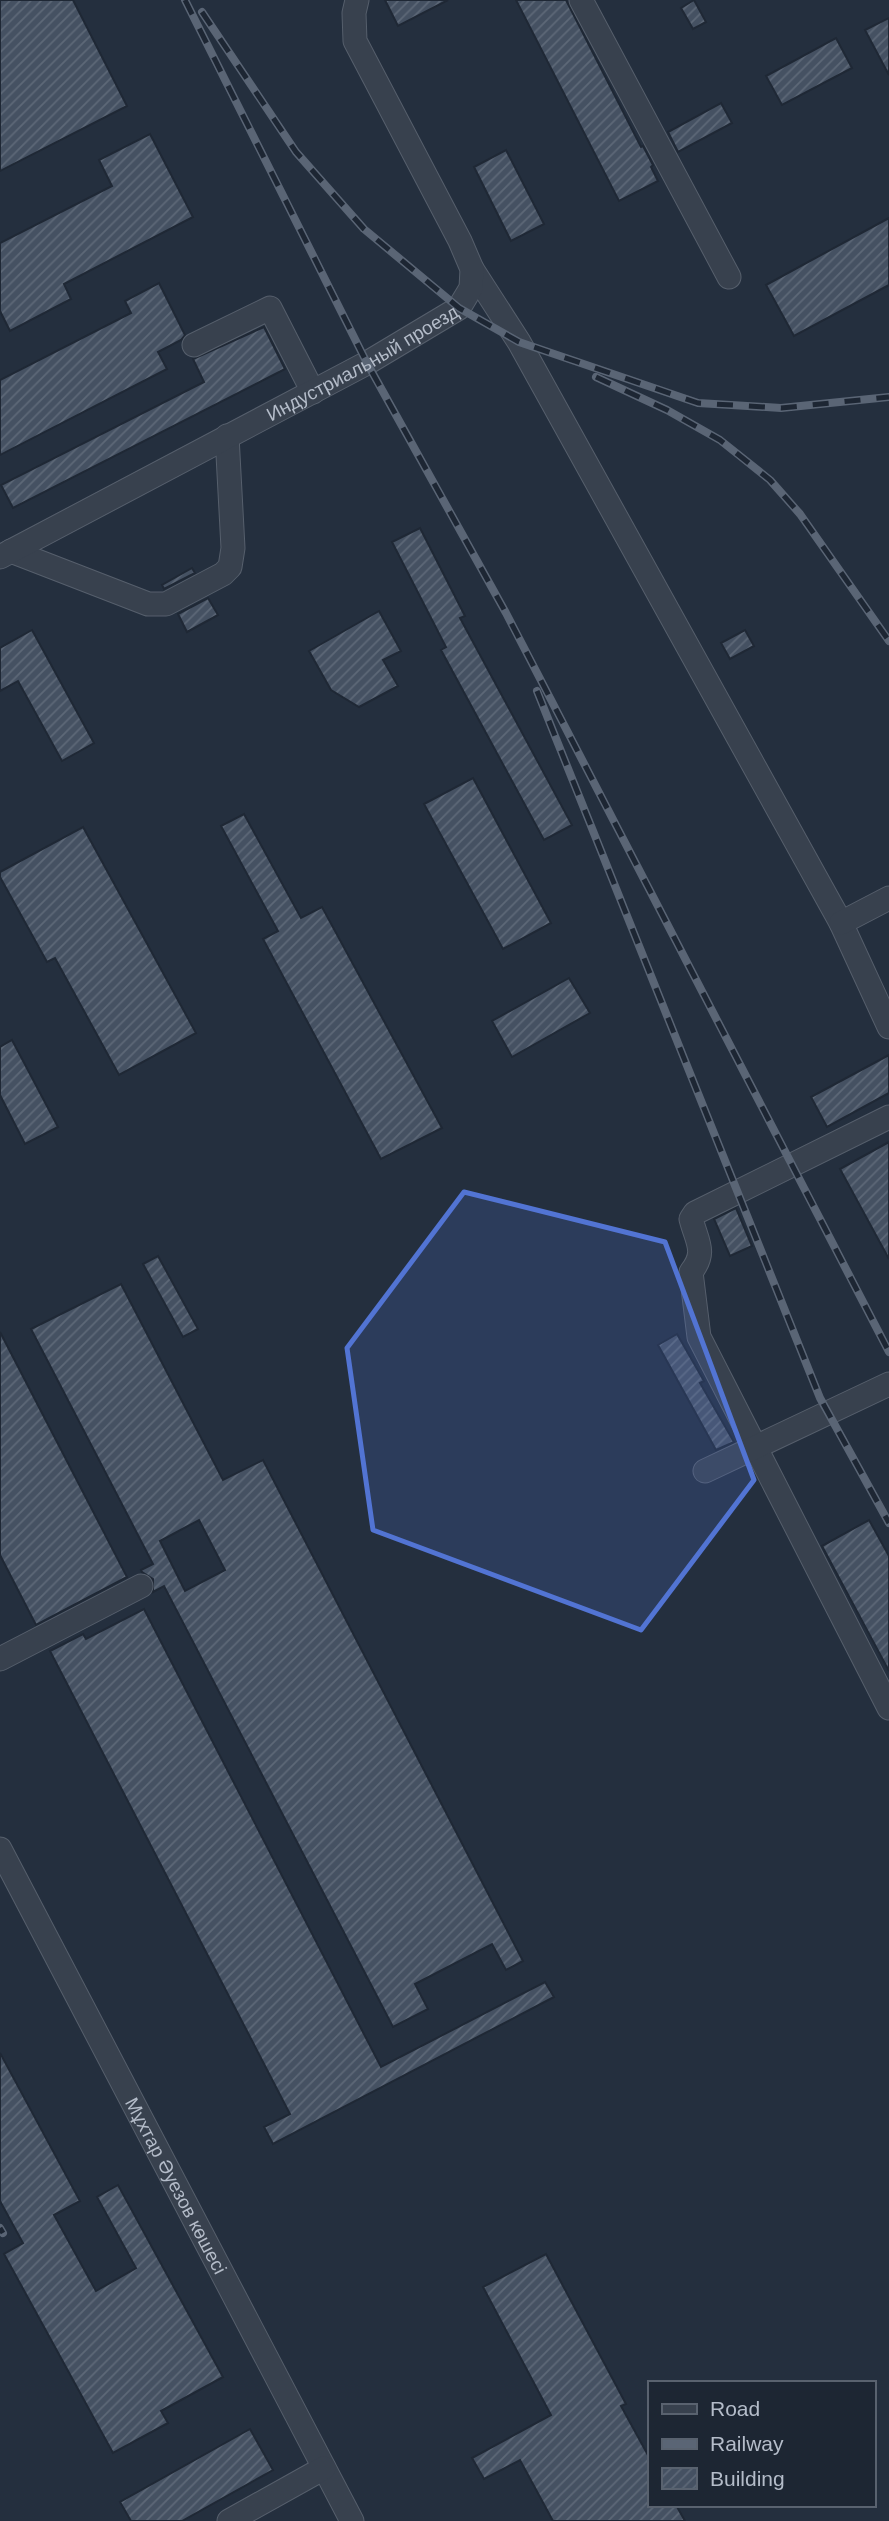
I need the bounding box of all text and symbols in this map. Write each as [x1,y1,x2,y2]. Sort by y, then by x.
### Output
street label: Индустриальный проезд [263,301,462,425]
street label: Мұхтар Әуезов көшесі [121,2094,231,2277]
legend [648,2381,875,2507]
text: Road [710,2397,760,2420]
text: Railway [710,2432,784,2455]
text: Building [710,2467,785,2490]

